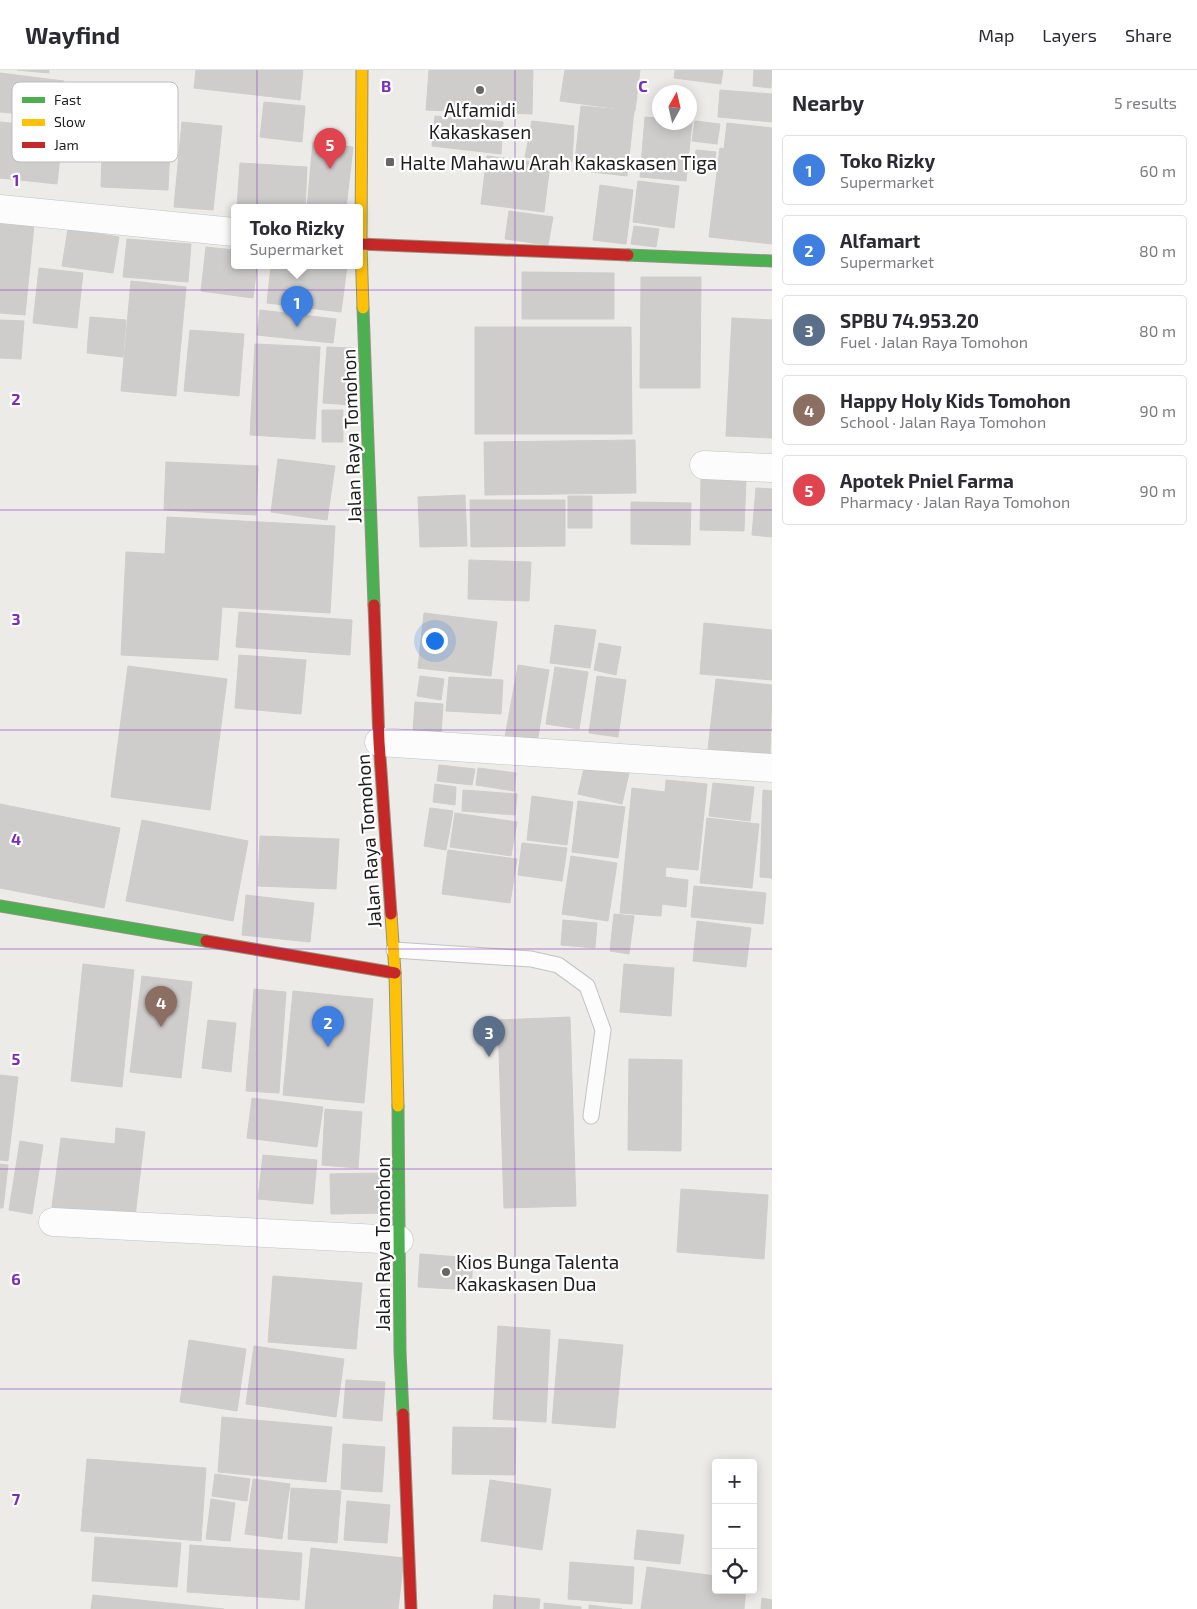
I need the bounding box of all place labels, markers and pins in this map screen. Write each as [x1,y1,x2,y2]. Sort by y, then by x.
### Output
marker: Alfamidi Kakaskasen [474,84,486,96]
place label: Alfamidi Kakaskasen [429,98,531,143]
pin: 5 [314,128,346,169]
place label: Halte Mahawu Arah Kakaskasen Tiga [400,151,717,174]
marker: Halte Mahawu Arah Kakaskasen Tiga [384,156,396,168]
pin: 1 [281,286,313,327]
pin: 4 [145,986,177,1027]
pin: 2 [312,1006,344,1047]
pin: 3 [473,1016,505,1057]
place label: Kios Bunga Talenta Kakaskasen Dua [456,1250,619,1295]
marker: Kios Bunga Talenta Kakaskasen Dua [440,1266,452,1278]

